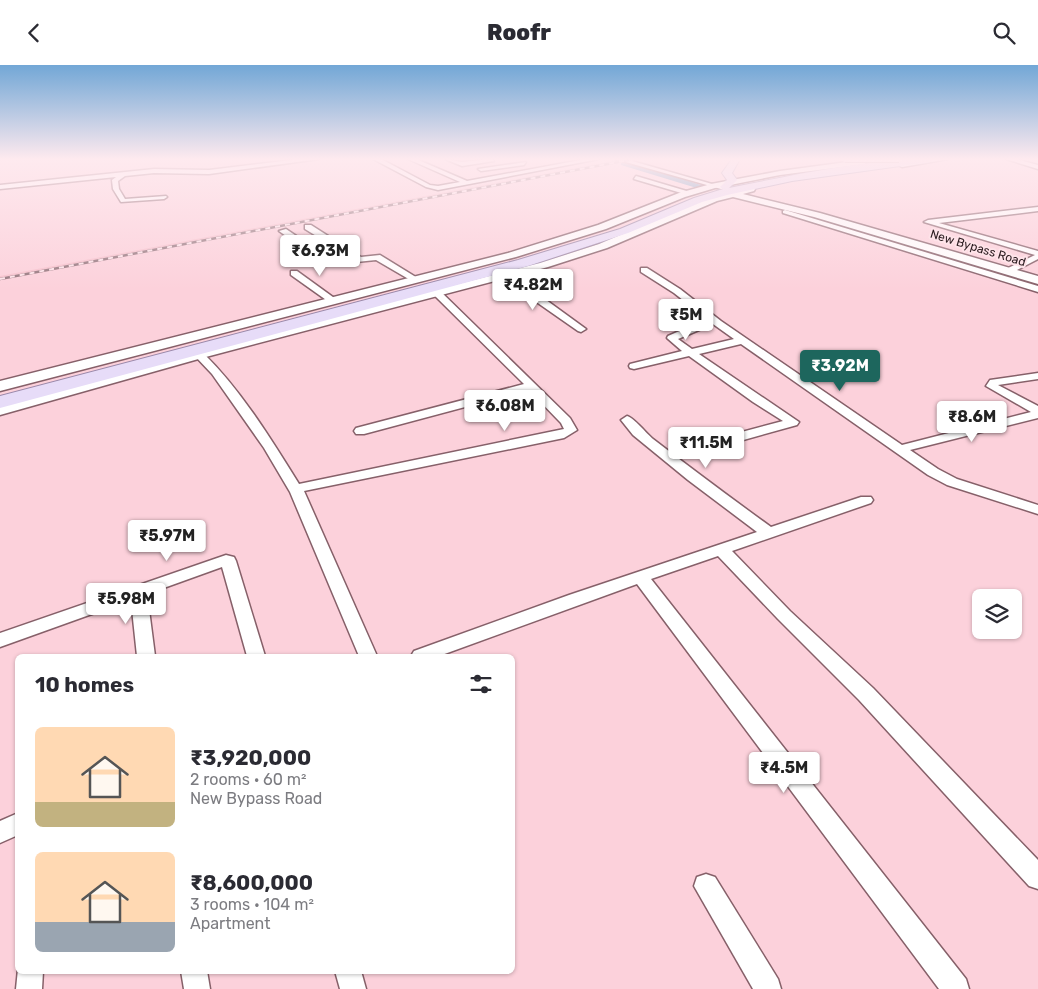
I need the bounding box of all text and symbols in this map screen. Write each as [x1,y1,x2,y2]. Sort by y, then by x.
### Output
icon: back [20,19,48,47]
text: Roofr [487,19,551,46]
icon: search [990,19,1018,47]
street label: New Bypass Road [929,227,1027,269]
pin: ₹6.93M [279,235,361,277]
text: ₹6.93M [291,241,349,260]
pin: ₹4.82M [492,269,574,311]
text: ₹4.82M [503,275,563,294]
pin: ₹5M [662,299,710,341]
text: ₹5M [669,305,703,324]
pin: ₹3.92M [799,349,881,392]
text: ₹3.92M [811,356,869,375]
pin: ₹6.08M [464,389,546,432]
text: ₹6.08M [475,396,535,415]
pin: ₹8.6M [937,401,1007,443]
text: ₹8.6M [948,407,996,426]
pin: ₹11.5M [665,427,747,469]
text: ₹11.5M [679,433,733,452]
pin: ₹5.97M [126,519,208,562]
text: ₹5.97M [139,526,195,545]
pin: ₹5.98M [85,583,167,625]
text: ₹5.98M [97,589,155,608]
map controls [972,589,1022,639]
button: layers [972,589,1022,639]
icon: filters [467,670,495,698]
text: 10 homes [35,672,134,697]
text: ₹3,920,000 [190,745,311,770]
icon: home [75,747,135,807]
pin: ₹4.5M [749,751,819,794]
text: ₹4.5M [760,758,808,777]
text: 2 rooms · 60 m² [190,770,307,789]
text: New Bypass Road [190,789,322,808]
text: ₹8,600,000 [190,870,313,895]
icon: home [75,872,135,932]
text: 3 rooms · 104 m² [190,895,314,914]
text: Apartment [190,914,270,933]

